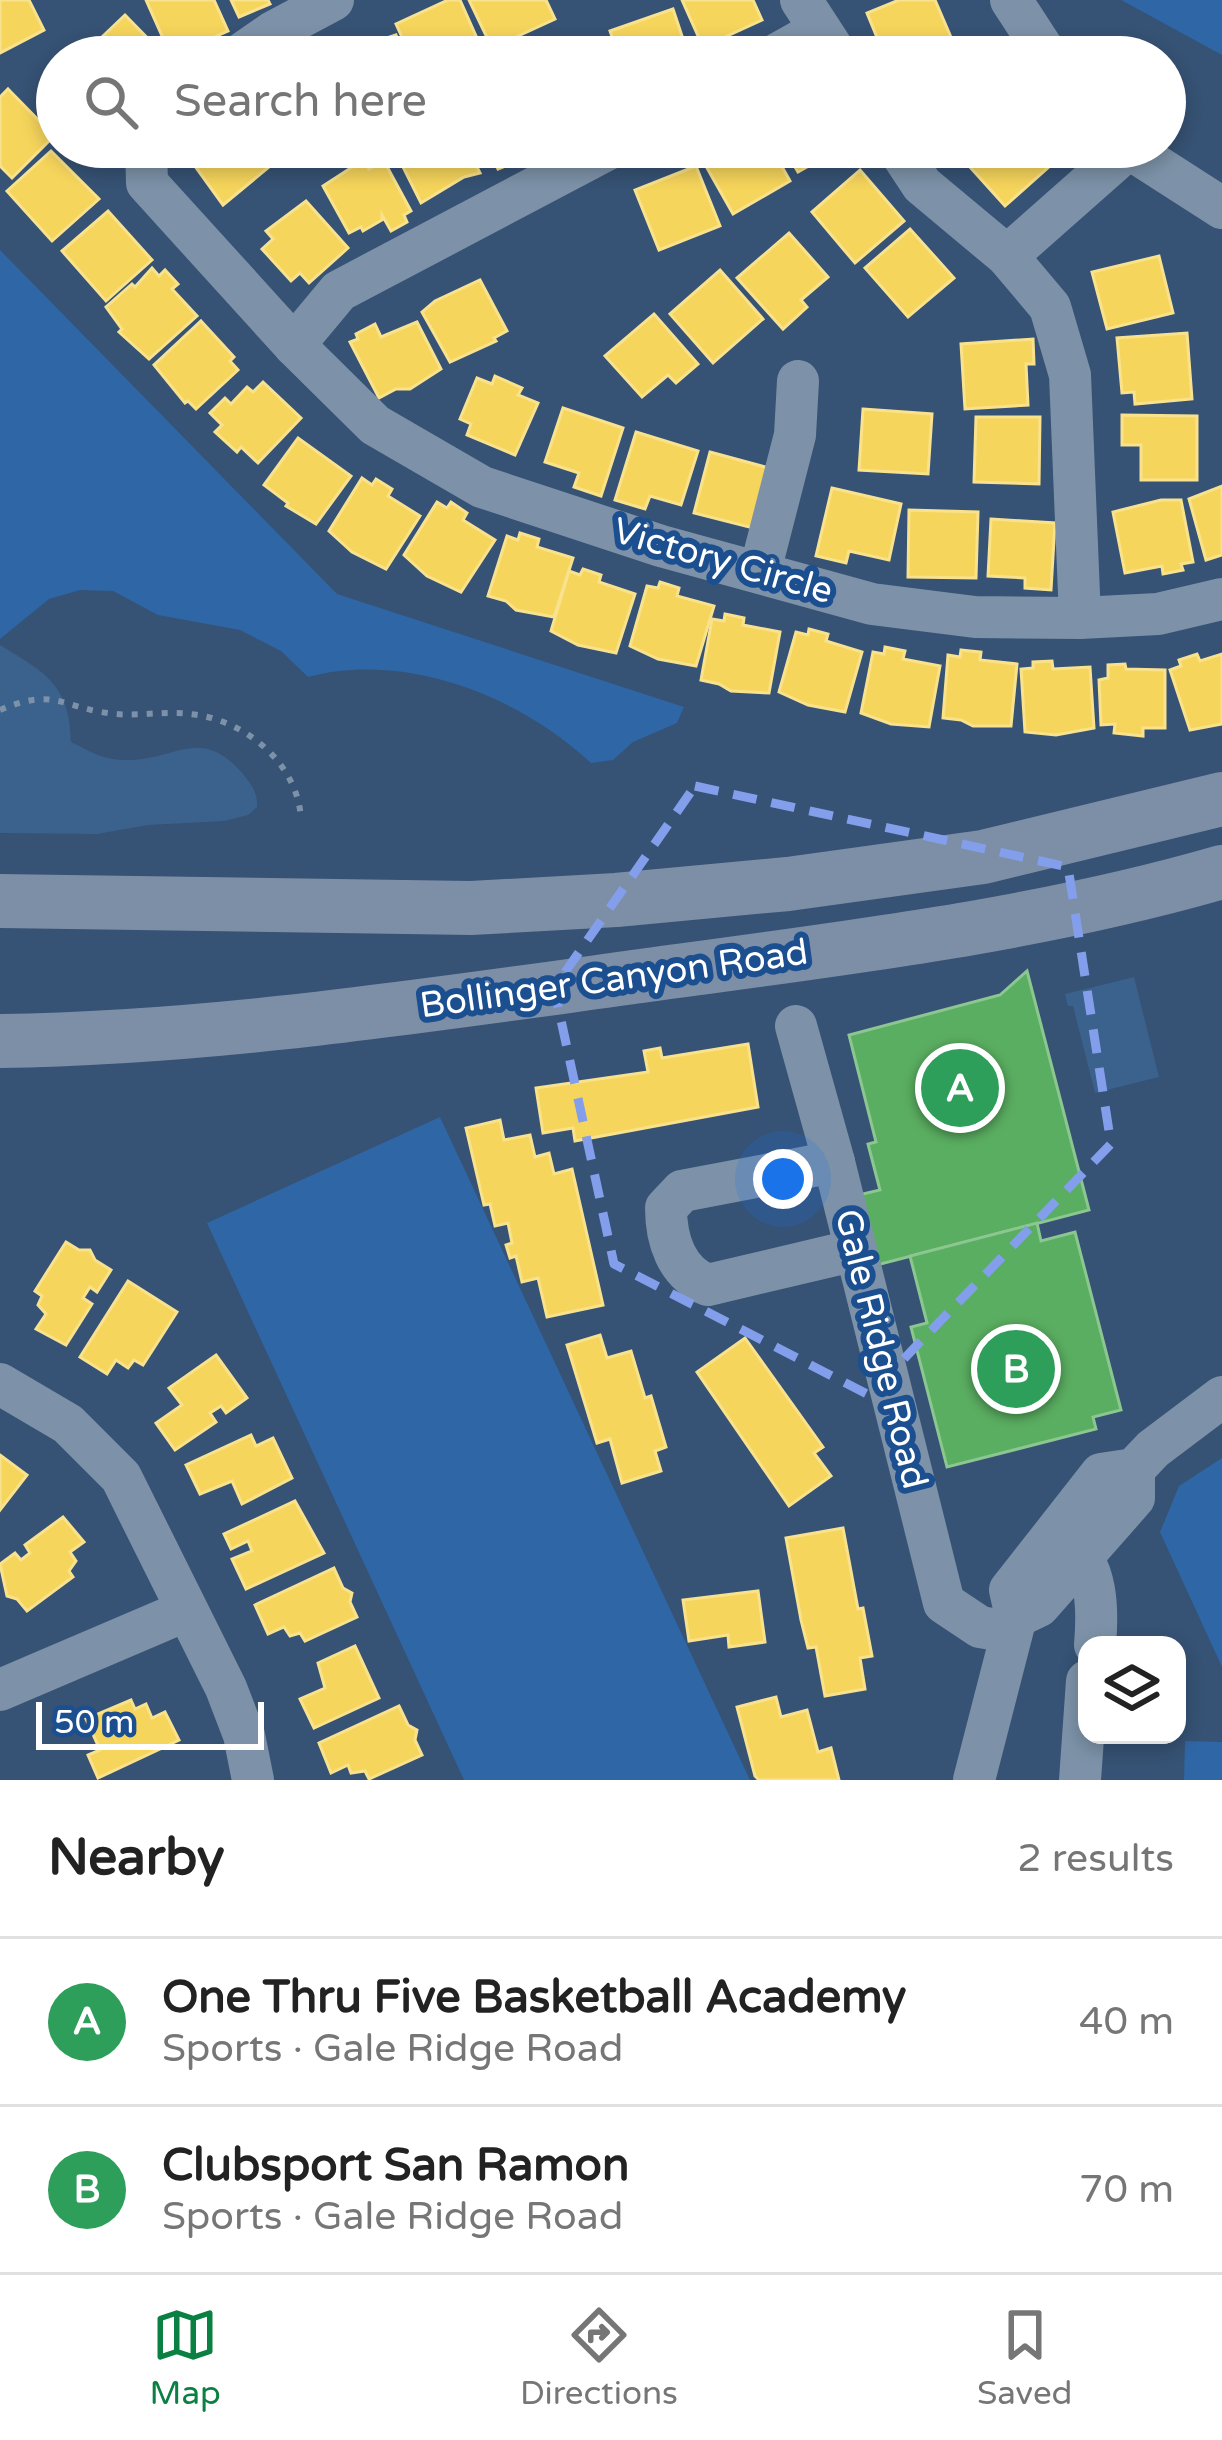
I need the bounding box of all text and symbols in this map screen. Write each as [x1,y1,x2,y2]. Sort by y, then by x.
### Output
search box [36,36,1186,168]
icon: search [78,69,144,135]
text: Search here [174,75,427,129]
street label: Victory Circle [608,509,838,613]
street label: Bollinger Canyon Road [417,930,811,1028]
pin: A [921,1043,999,1133]
your location [753,1149,813,1209]
street label: Gale Ridge Road [825,1205,937,1493]
pin: B [977,1324,1055,1414]
map controls [1078,1636,1186,1744]
button: layers [1078,1636,1186,1744]
scale bar [36,1696,264,1749]
text: 50 m [54,1703,134,1742]
text: Nearby [48,1827,225,1889]
text: 2 results [1017,1835,1174,1882]
text: One Thru Five Basketball Academy [162,1971,906,2025]
text: A [72,1998,102,2045]
text: 40 m [1079,1998,1174,2045]
text: Sports · Gale Ridge Road [162,2025,623,2072]
text: Clubsport San Ramon [162,2139,629,2193]
text: B [73,2166,101,2213]
text: 70 m [1079,2166,1174,2213]
text: Sports · Gale Ridge Road [162,2193,623,2240]
tab: Map [150,2302,221,2413]
tab: Directions [520,2302,678,2413]
tab: Saved [977,2302,1072,2413]

